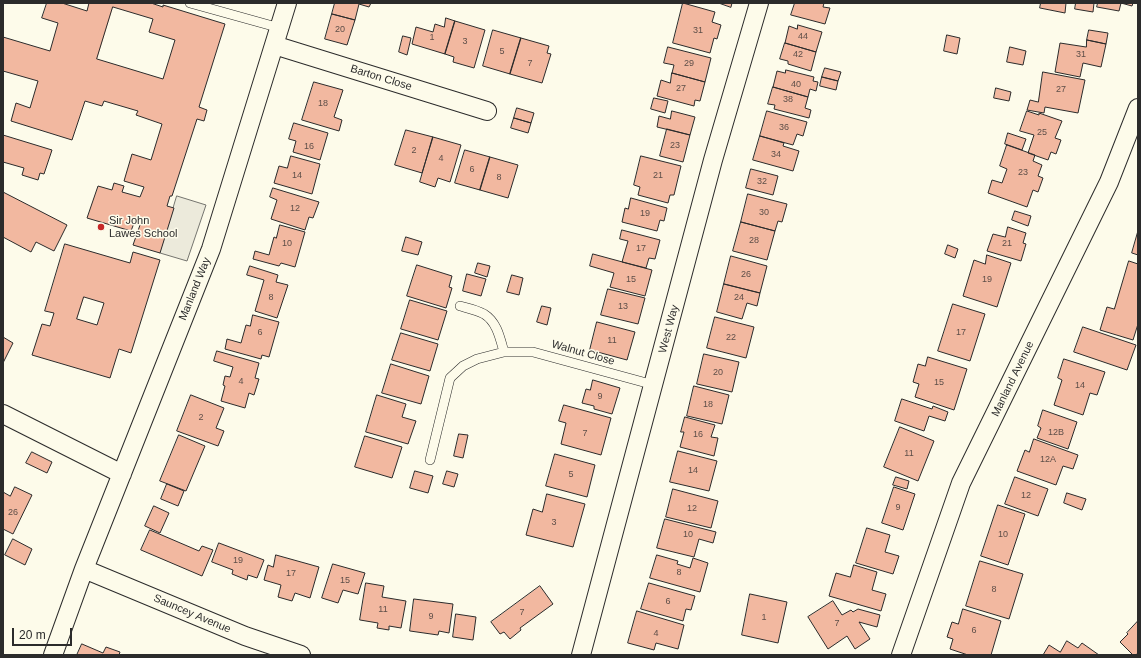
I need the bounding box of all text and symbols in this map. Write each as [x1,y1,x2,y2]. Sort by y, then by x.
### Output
house number: 20 [335,25,345,35]
house number: 31 [693,26,703,36]
house number: 44 [798,32,808,42]
house number: 1 [429,33,435,43]
house number: 3 [462,37,468,47]
house number: 5 [499,47,505,57]
house number: 42 [793,50,803,60]
house number: 31 [1076,50,1086,60]
house number: 7 [527,59,533,69]
house number: 29 [684,59,694,69]
street label: Barton Close [349,62,413,94]
house number: 40 [791,80,801,90]
house number: 27 [676,84,686,94]
house number: 27 [1056,85,1066,95]
house number: 38 [783,95,793,105]
house number: 18 [318,99,328,109]
house number: 36 [779,123,789,133]
house number: 25 [1037,128,1047,138]
house number: 23 [670,141,680,151]
house number: 16 [304,142,314,152]
house number: 2 [411,146,417,156]
house number: 34 [771,150,781,160]
house number: 4 [438,154,444,164]
house number: 6 [469,165,475,175]
house number: 23 [1018,168,1028,178]
house number: 14 [292,171,302,181]
house number: 21 [653,171,663,181]
house number: 8 [496,173,502,183]
house number: 32 [757,177,767,187]
house number: 12 [290,204,300,214]
house number: 30 [759,208,769,218]
house number: 19 [640,209,650,219]
place label: Sir John Lawes School [109,214,177,240]
marker: Sir John Lawes School [96,222,106,232]
house number: 28 [749,236,759,246]
house number: 10 [282,239,292,249]
house number: 21 [1002,239,1012,249]
house number: 17 [636,244,646,254]
street label: Manland Way [176,256,214,322]
house number: 26 [741,270,751,280]
house number: 15 [626,275,636,285]
house number: 19 [982,275,992,285]
house number: 8 [268,293,274,303]
house number: 24 [734,293,744,303]
house number: 13 [618,302,628,312]
street label: West Way [656,303,682,355]
house number: 6 [257,328,263,338]
house number: 17 [956,328,966,338]
house number: 22 [726,333,736,343]
house number: 11 [607,336,617,346]
street label: Walnut Close [550,338,616,368]
street label: Manland Avenue [989,339,1037,419]
house number: 20 [713,368,723,378]
house number: 4 [238,377,244,387]
house number: 15 [934,378,944,388]
house number: 14 [1075,381,1085,391]
house number: 9 [597,392,603,402]
house number: 18 [703,400,713,410]
house number: 2 [198,413,204,423]
house number: 12B [1048,428,1064,438]
house number: 7 [582,429,588,439]
house number: 16 [693,430,703,440]
house number: 11 [904,449,914,459]
house number: 12A [1040,455,1056,465]
house number: 14 [688,466,698,476]
house number: 5 [568,470,574,480]
house number: 12 [1021,491,1031,501]
house number: 9 [895,503,901,513]
house number: 12 [687,504,697,514]
house number: 26 [8,508,18,518]
house number: 3 [551,518,557,528]
house number: 10 [683,530,693,540]
house number: 10 [998,530,1008,540]
house number: 19 [233,556,243,566]
house number: 8 [676,568,682,578]
house number: 17 [286,569,296,579]
house number: 15 [340,576,350,586]
house number: 8 [991,585,997,595]
street label: Sauncey Avenue [151,592,233,636]
house number: 6 [665,597,671,607]
house number: 11 [378,605,388,615]
house number: 7 [519,608,525,618]
house number: 9 [428,612,434,622]
house number: 1 [761,613,767,623]
house number: 7 [834,619,840,629]
scale bar [14,620,74,646]
house number: 6 [971,626,977,636]
text: 20 m [19,628,46,642]
house number: 4 [653,629,659,639]

